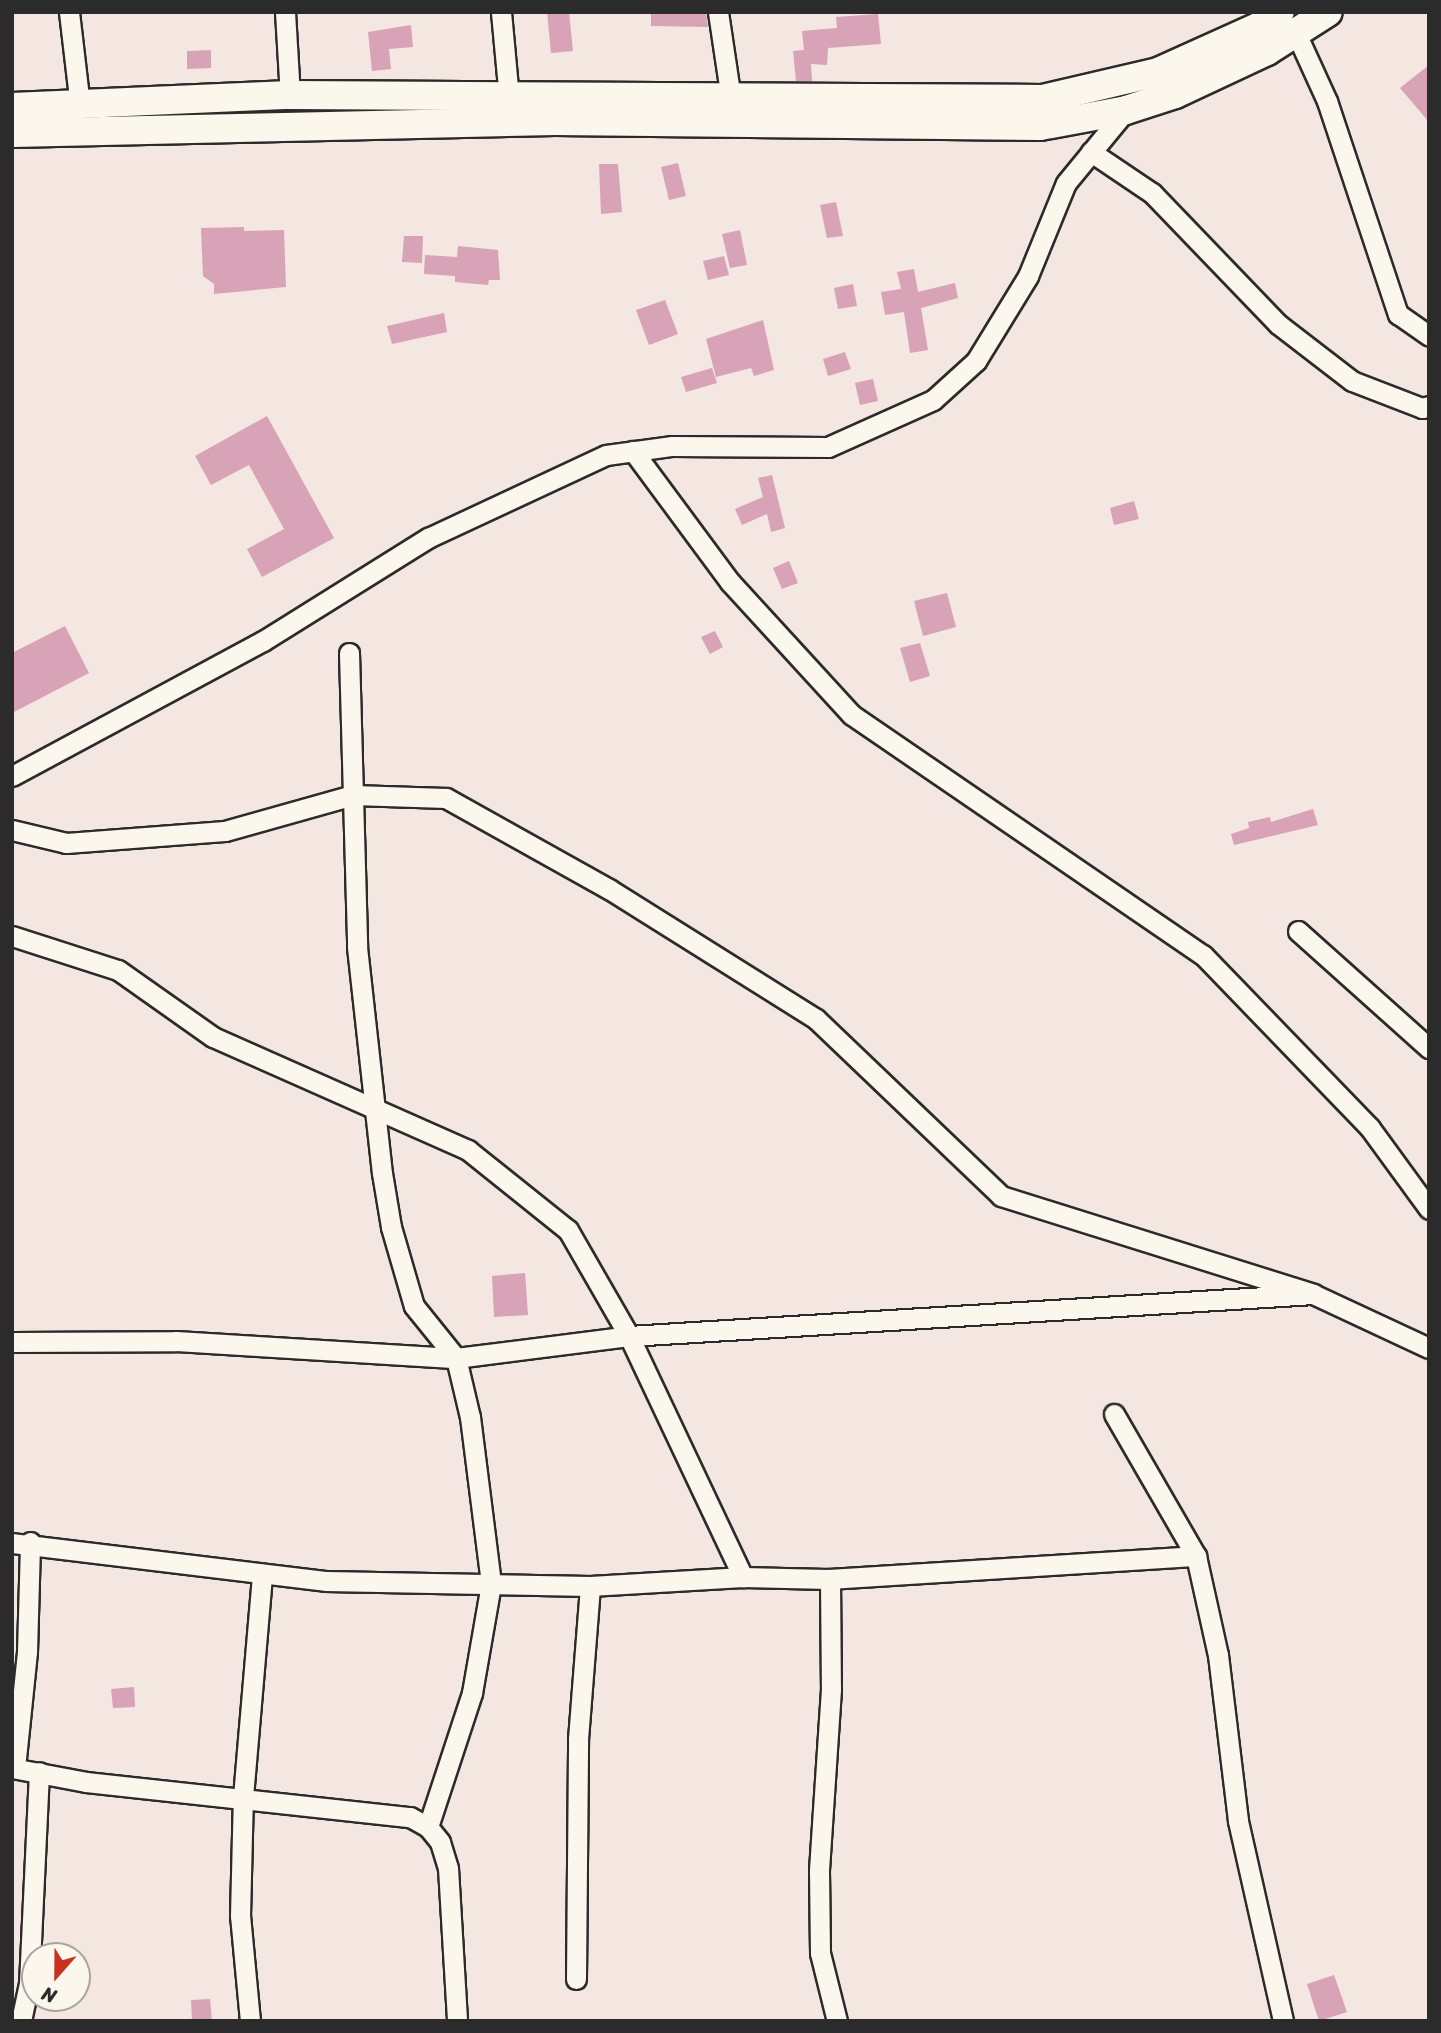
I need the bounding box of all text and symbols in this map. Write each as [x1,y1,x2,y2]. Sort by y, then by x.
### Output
north arrow [21,1942,91,2012]
text: N [37,1977,61,2013]

